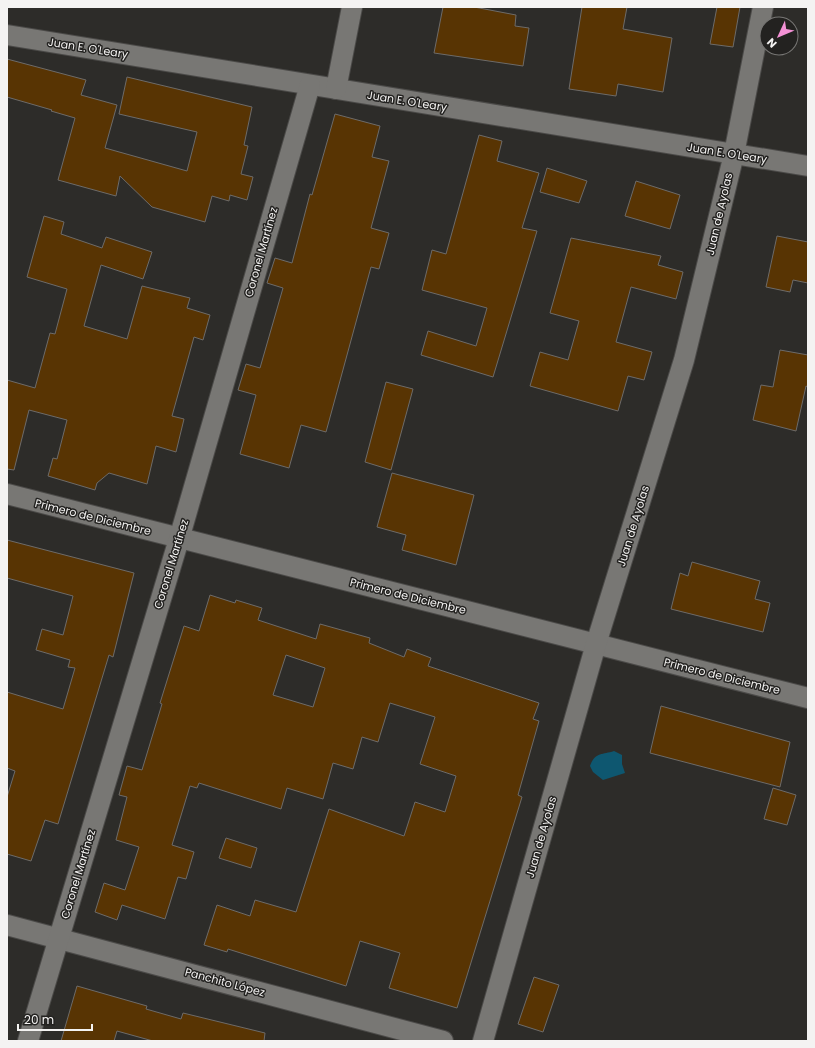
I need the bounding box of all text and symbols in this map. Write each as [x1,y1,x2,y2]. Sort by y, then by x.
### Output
north arrow [759,16,799,56]
street label: Juan E. O'Leary [47,34,130,62]
text: N [763,34,780,51]
street label: Juan E. O'Leary [366,87,449,115]
street label: Juan E. O'Leary [686,139,769,167]
street label: Juan de Ayolas [702,171,736,257]
street label: Coronel Martínez [241,205,281,299]
street label: Juan de Ayolas [613,483,653,569]
street label: Primero de Diciembre [33,495,153,539]
street label: Coronel Martínez [150,517,192,611]
street label: Primero de Diciembre [348,574,468,618]
street label: Primero de Diciembre [662,654,782,698]
street label: Juan de Ayolas [522,794,560,880]
street label: Coronel Martínez [57,827,99,921]
street label: Panchito López [183,964,267,1000]
scale bar [18,1006,92,1032]
text: 20 m [24,1011,54,1028]

